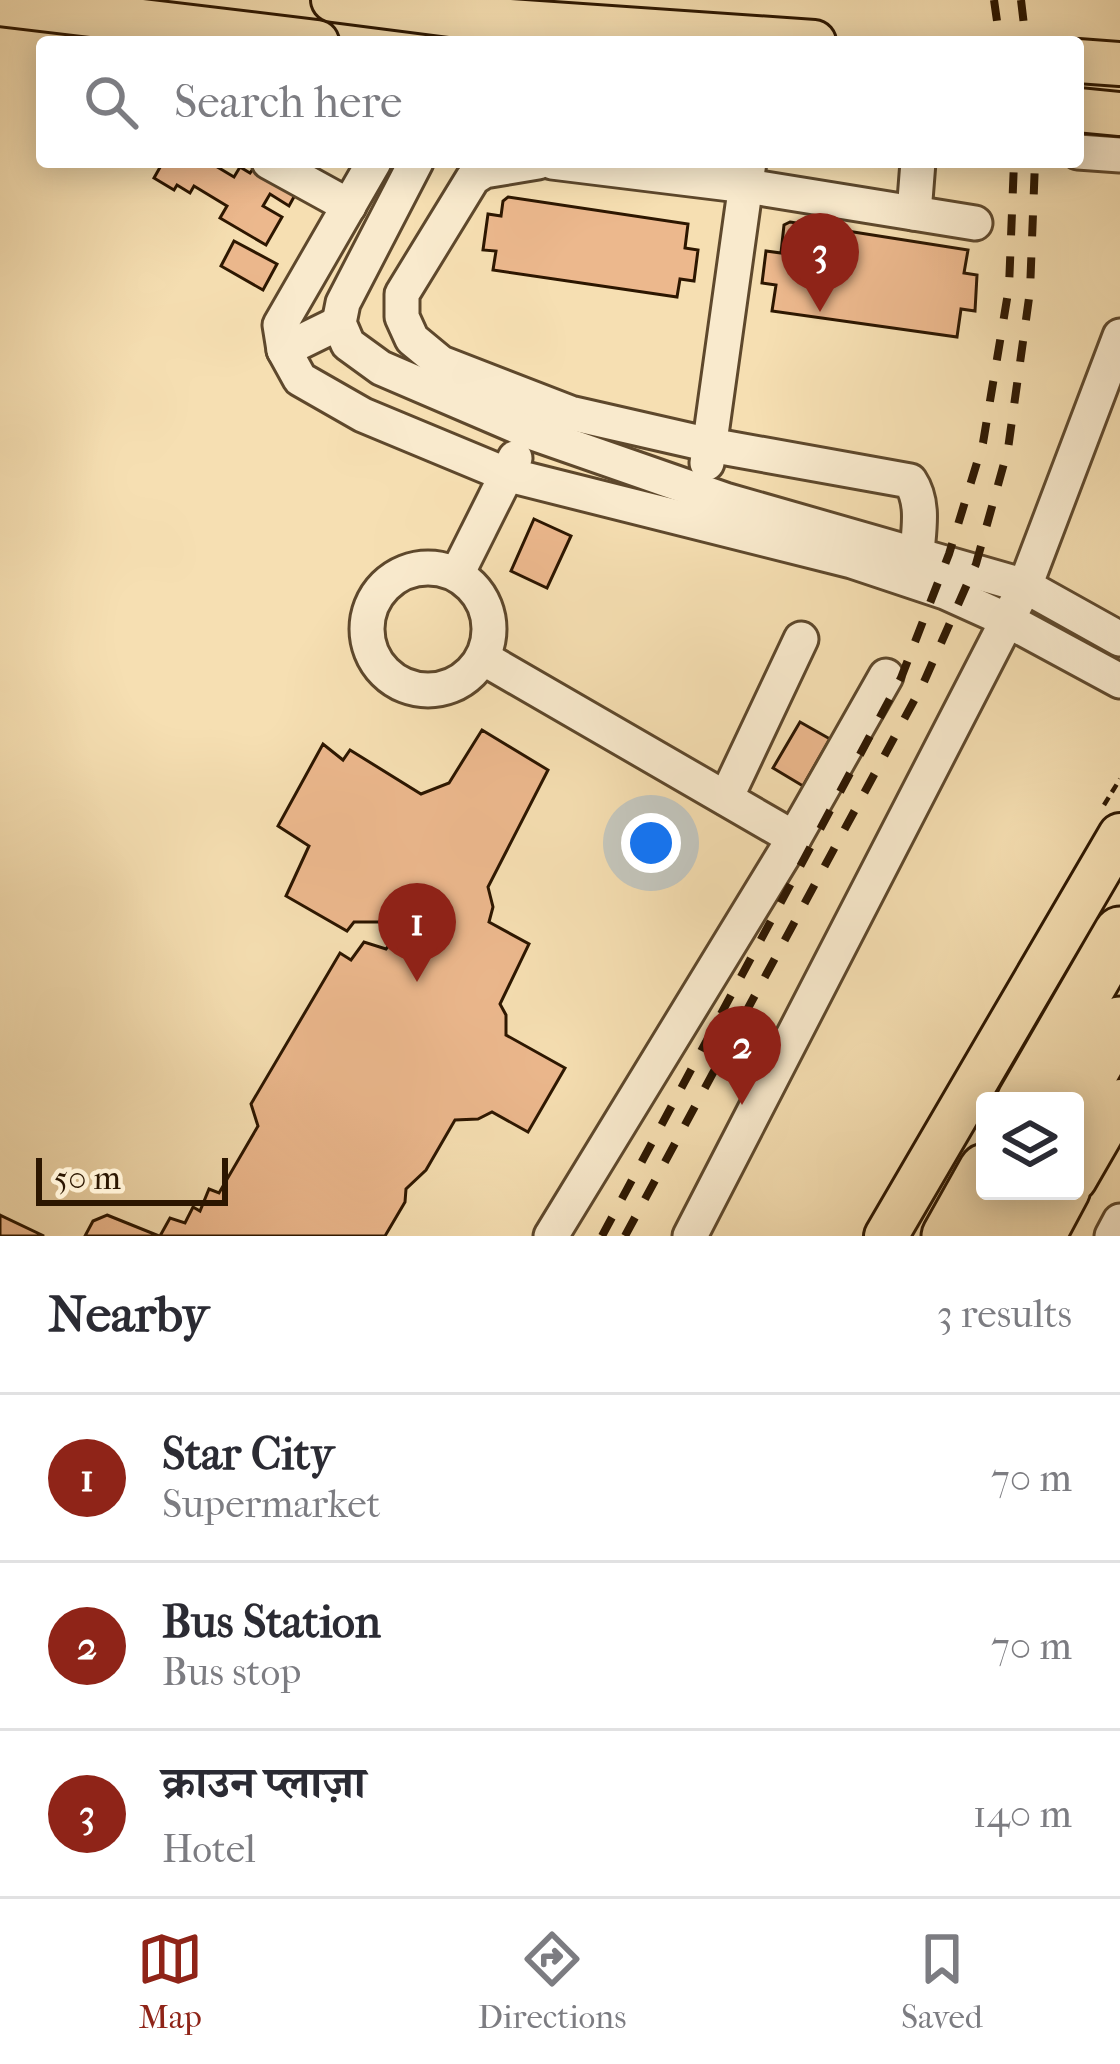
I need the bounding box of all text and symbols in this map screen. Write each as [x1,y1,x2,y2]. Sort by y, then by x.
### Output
search box [36,36,1084,168]
icon: search [78,69,144,135]
text: Search here [174,76,402,129]
pin: 3 [781,213,859,312]
your location [621,813,681,873]
pin: 1 [378,883,456,982]
pin: 2 [703,1006,781,1105]
map controls [976,1092,1084,1200]
button: layers [976,1092,1084,1200]
scale bar [36,1152,228,1205]
text: 50 m [54,1159,121,1198]
text: Nearby [48,1284,209,1344]
text: 3 results [937,1291,1072,1337]
text: Star City [162,1428,334,1481]
text: 1 [80,1455,94,1501]
text: 70 m [991,1455,1072,1501]
text: Supermarket [162,1481,381,1527]
text: Bus Station [162,1596,381,1649]
text: 2 [77,1623,97,1669]
text: 70 m [991,1623,1072,1669]
text: Bus stop [162,1649,301,1695]
text: क्राउन प्लाज़ा [162,1757,366,1810]
text: 3 [79,1791,95,1837]
text: 140 m [973,1791,1072,1837]
text: Hotel [162,1826,256,1872]
tab: Map [137,1926,203,2037]
tab: Directions [478,1926,626,2037]
tab: Saved [901,1926,983,2037]

